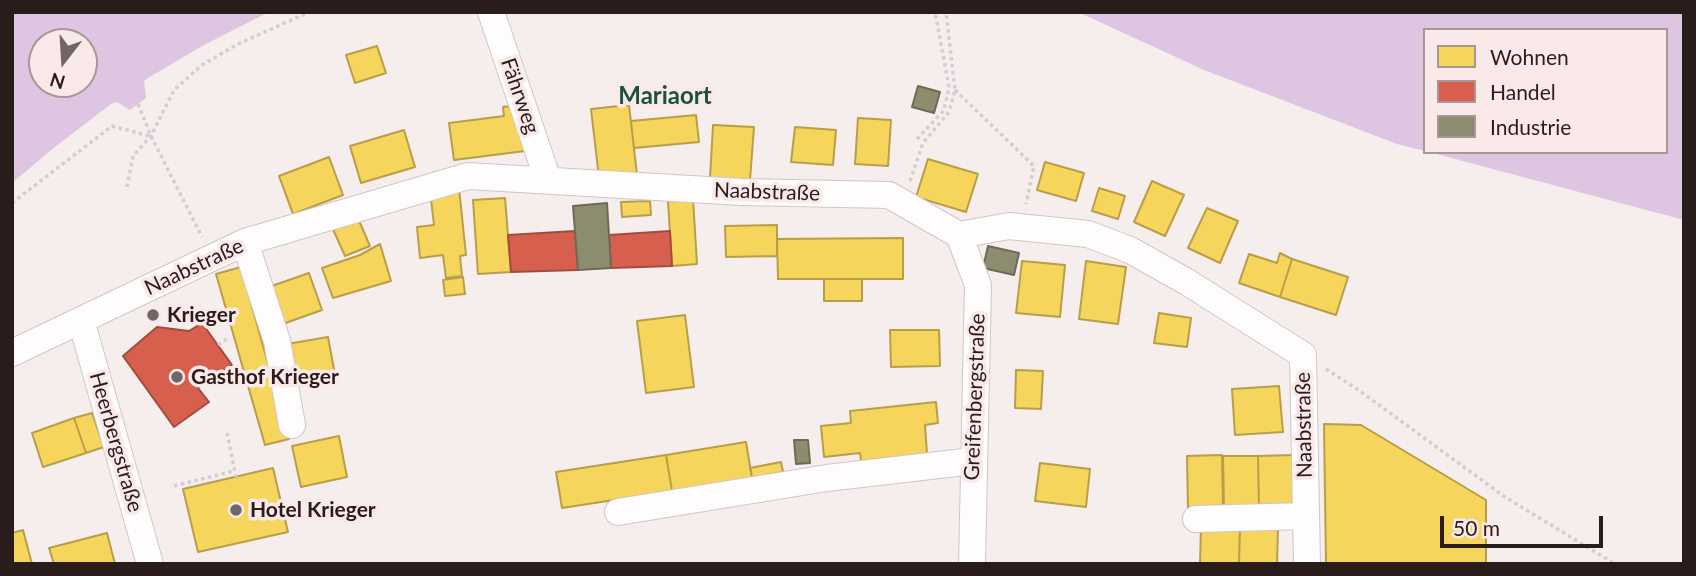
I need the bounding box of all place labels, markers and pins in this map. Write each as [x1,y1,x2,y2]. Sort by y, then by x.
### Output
place label: Krieger [167,302,236,328]
marker: Krieger [145,307,161,323]
place label: Gasthof Krieger [191,364,339,390]
marker: Gasthof Krieger [169,369,185,385]
place label: Hotel Krieger [250,497,376,523]
marker: Hotel Krieger [228,502,244,518]

